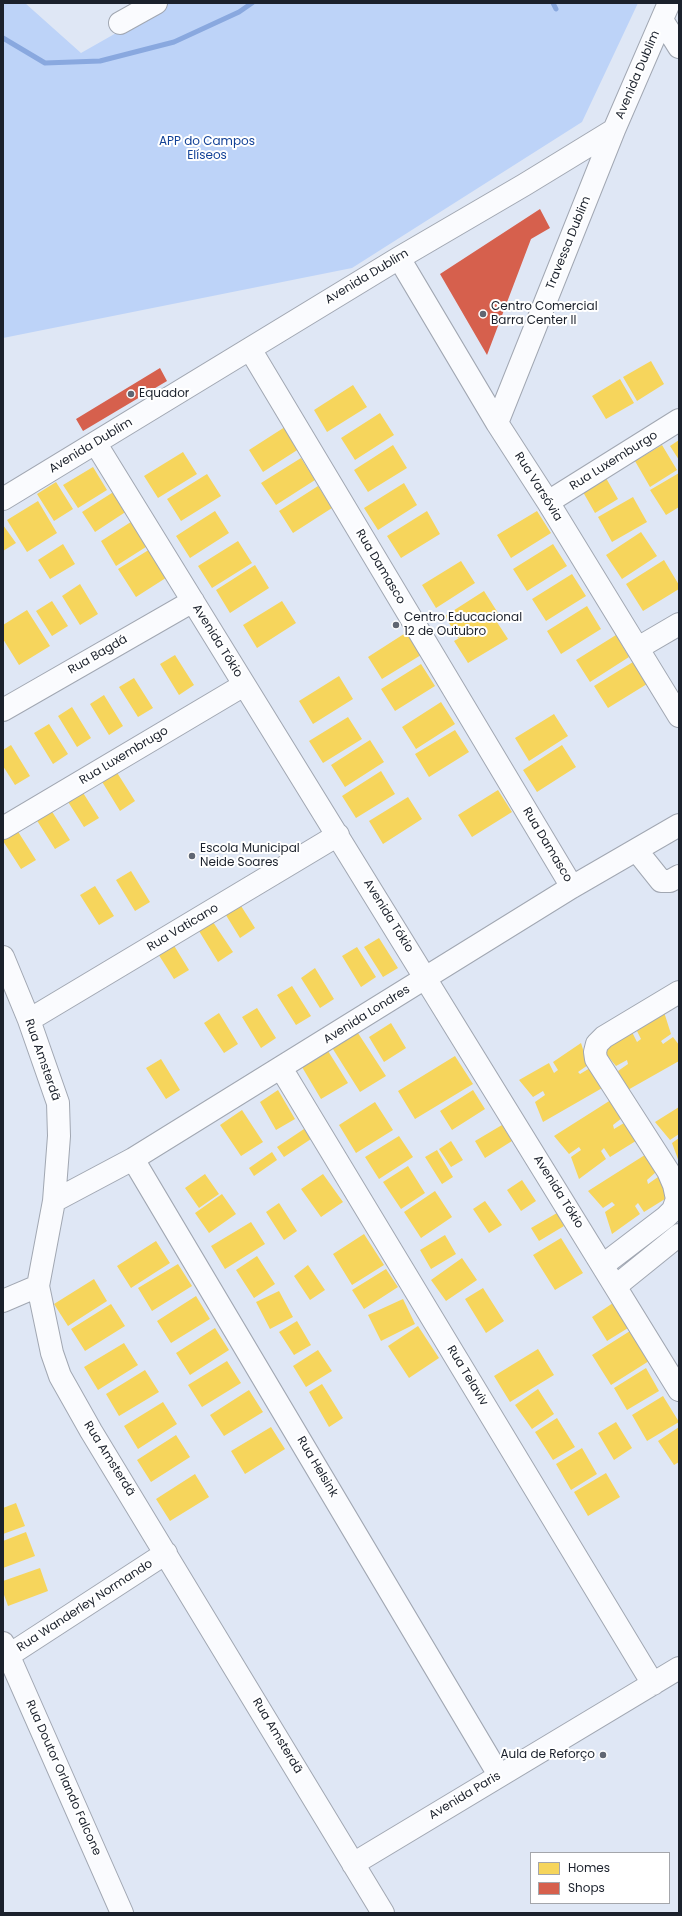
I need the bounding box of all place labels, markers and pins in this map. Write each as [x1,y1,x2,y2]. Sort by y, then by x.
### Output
place label: Centro Comercial Barra Center II [491,300,598,328]
marker: Centro Comercial Barra Center II [478,309,488,319]
place label: Equador [139,387,189,401]
marker: Equador [126,389,136,399]
place label: Centro Educacional 12 de Outubro [404,611,522,639]
marker: Centro Educacional 12 de Outubro [391,620,401,630]
place label: Escola Municipal Neide Soares [200,842,300,870]
marker: Escola Municipal Neide Soares [187,851,197,861]
place label: Aula de Reforço [500,1748,595,1762]
marker: Aula de Reforço [598,1750,608,1760]

